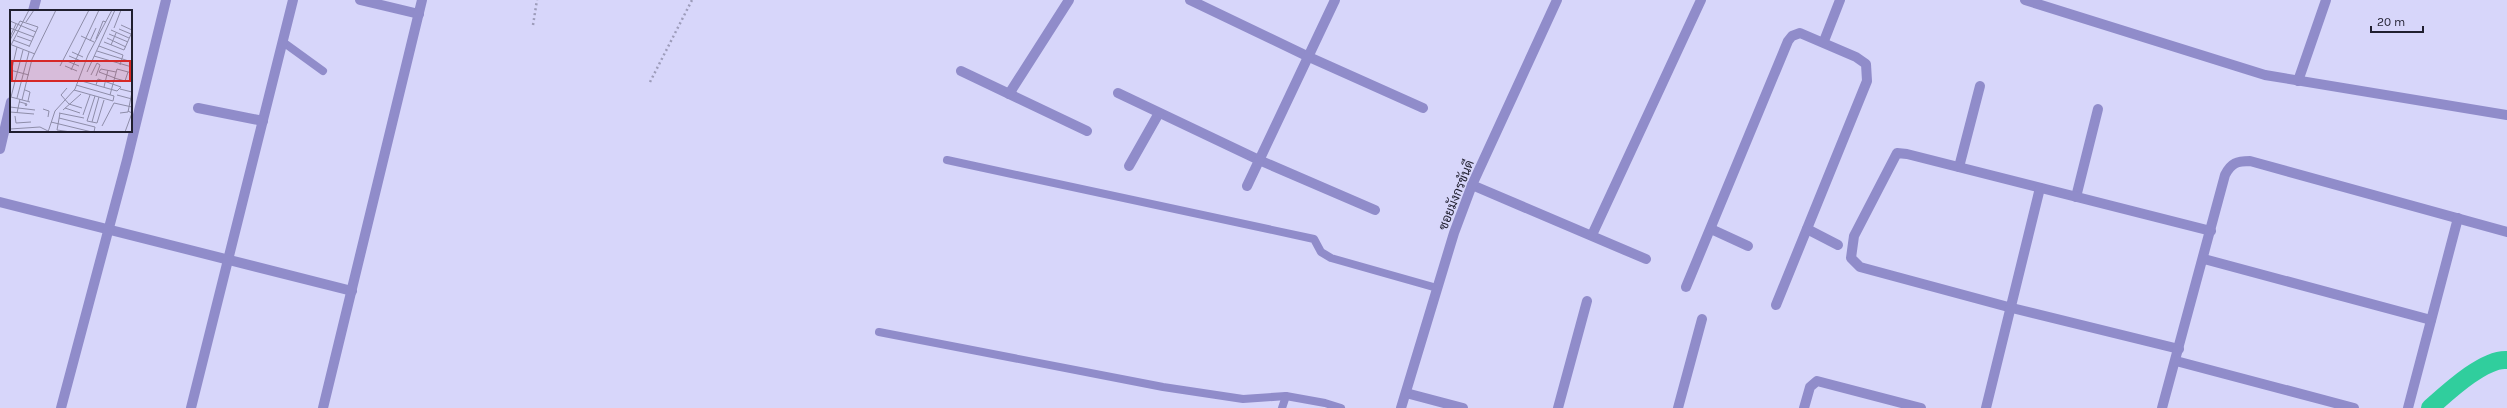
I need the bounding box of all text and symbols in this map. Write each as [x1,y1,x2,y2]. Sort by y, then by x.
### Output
scale bar [2371,8,2423,34]
inset map [10,10,132,132]
text: 20 m [2377,15,2405,29]
street label: ซอยมังกรขันดี [1433,157,1477,232]

